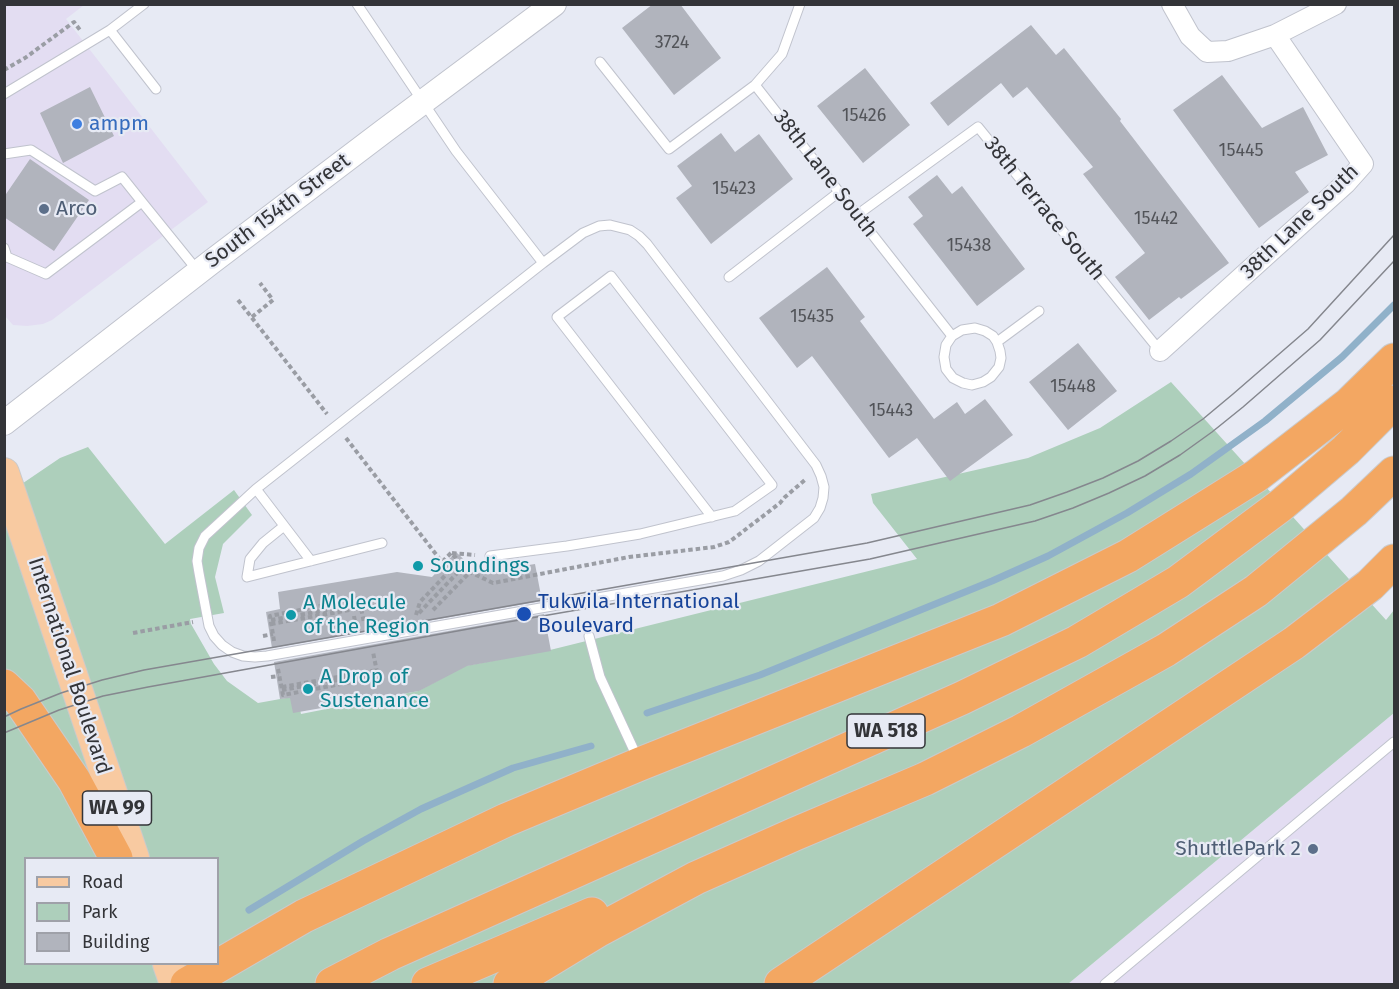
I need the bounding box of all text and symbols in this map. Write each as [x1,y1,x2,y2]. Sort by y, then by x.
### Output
house number: 3724 [655,32,689,54]
street label: 38th Lane South [768,105,882,243]
house number: 15426 [842,105,886,127]
place label: ampm [89,111,149,137]
marker: ampm [70,117,84,131]
street label: 38th Terrace South [978,132,1110,286]
house number: 15445 [1219,140,1263,162]
street label: South 154th Street [201,148,355,274]
street label: 38th Lane South [1236,159,1364,285]
house number: 15423 [712,178,756,200]
place label: Arco [56,196,97,222]
marker: Arco [37,202,51,216]
house number: 15442 [1134,208,1178,230]
house number: 15438 [947,235,991,257]
house number: 15435 [790,306,834,328]
house number: 15448 [1050,376,1096,398]
house number: 15443 [869,400,913,422]
place label: Soundings [430,553,530,579]
street label: International Boulevard [22,555,116,777]
marker: Soundings [411,559,425,573]
place label: Tukwila International Boulevard [538,589,739,639]
place label: A Molecule of the Region [303,590,430,640]
marker: Tukwila International Boulevard [515,605,533,623]
marker: A Molecule of the Region [284,608,298,622]
place label: A Drop of Sustenance [320,664,429,714]
marker: A Drop of Sustenance [301,682,315,696]
road number: WA 518 [847,714,925,748]
road number: WA 99 [82,791,152,825]
place label: ShuttlePark 2 [1175,836,1301,862]
marker: ShuttlePark 2 [1306,842,1320,856]
legend [24,857,219,965]
text: Road [82,871,124,893]
text: Park [82,901,117,923]
text: Building [82,931,149,953]

